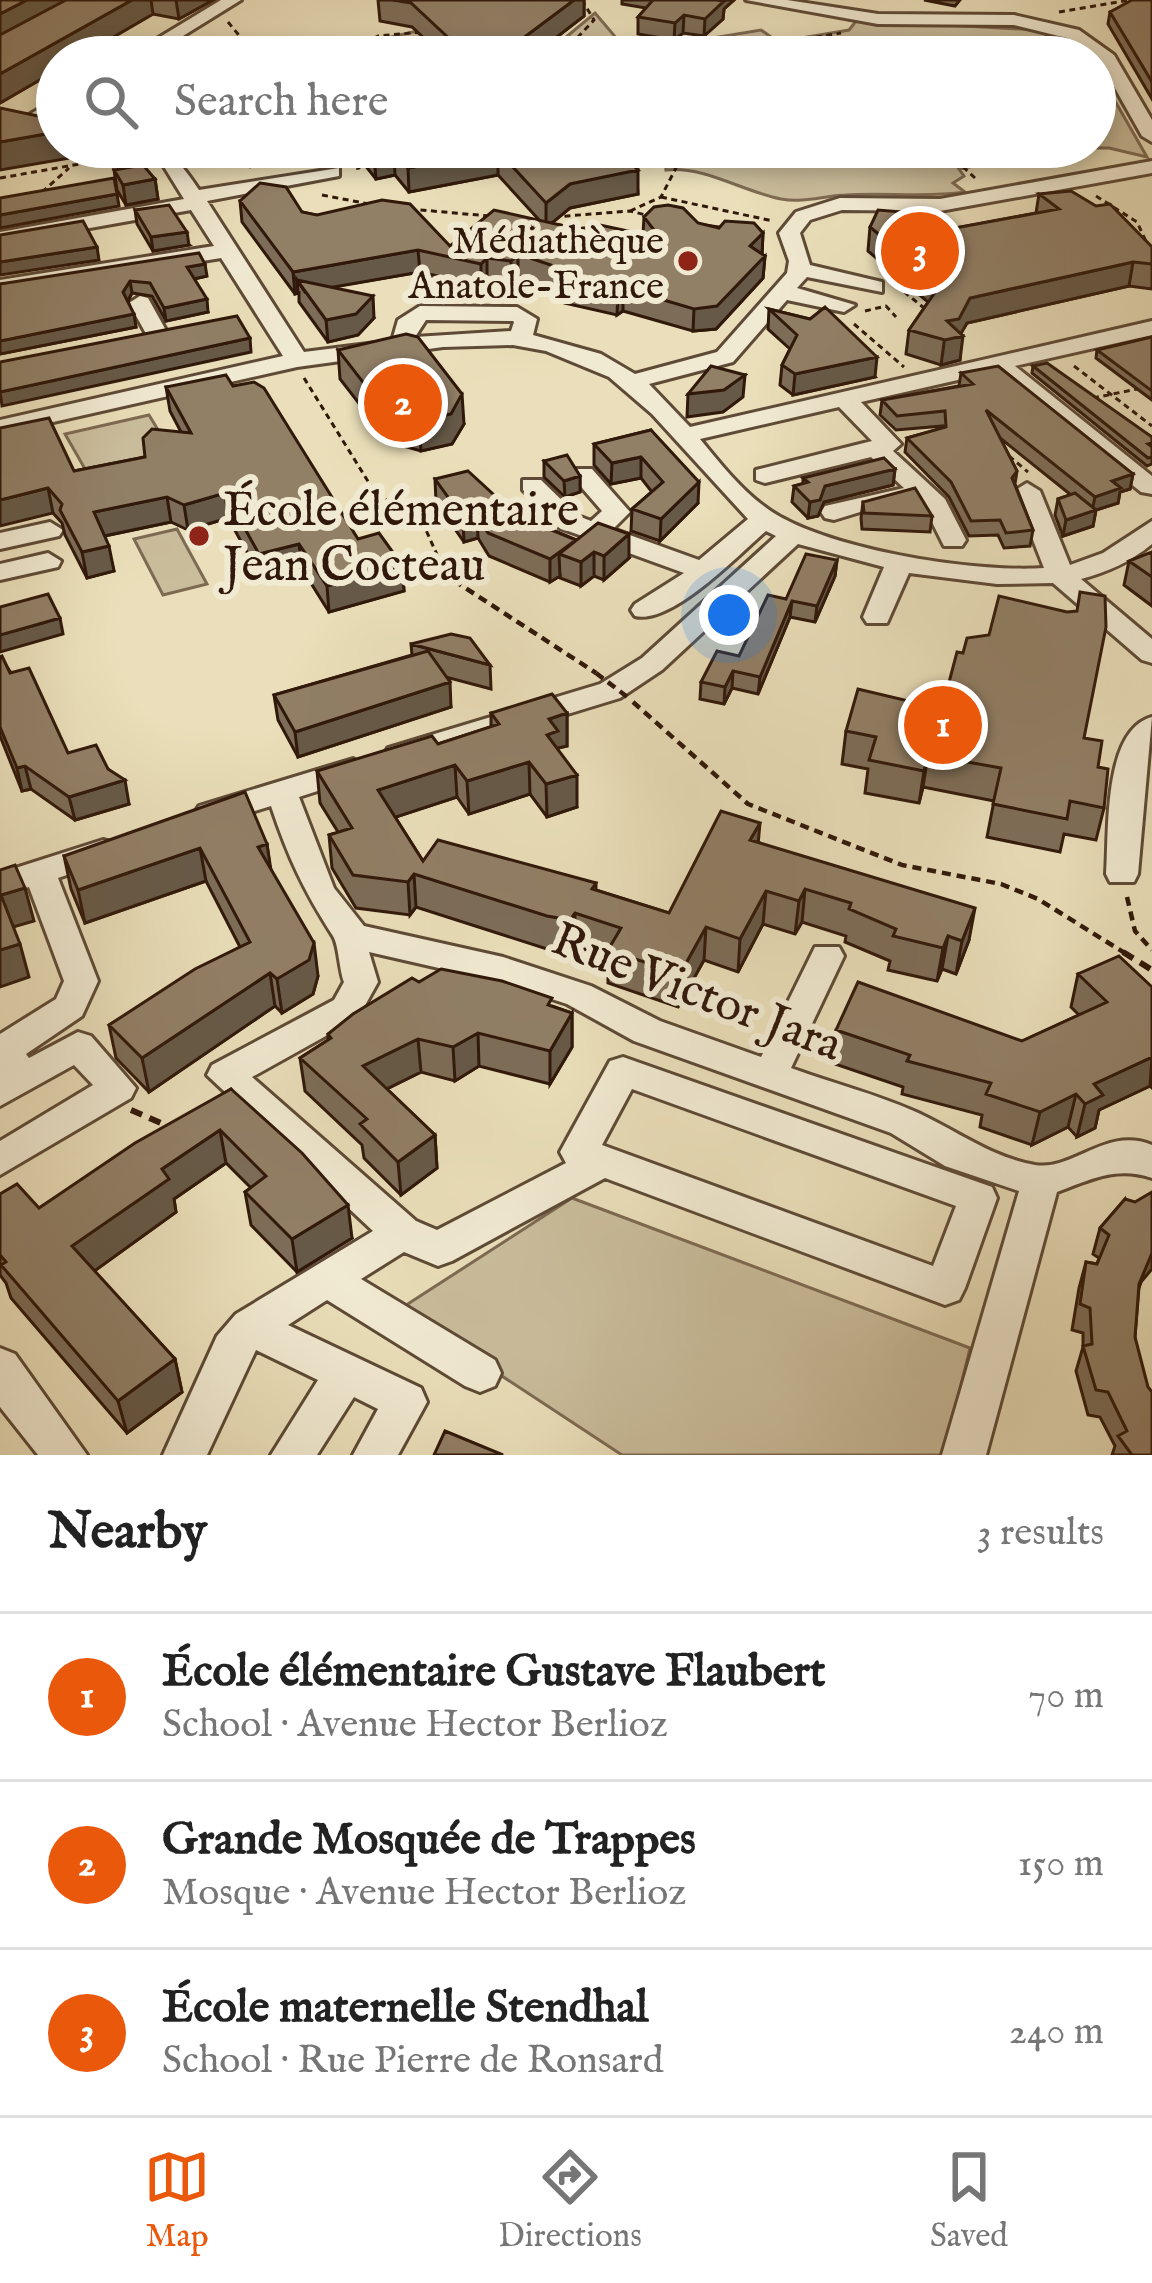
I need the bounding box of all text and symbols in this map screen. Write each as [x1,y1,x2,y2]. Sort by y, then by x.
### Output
search box [36,36,1116,168]
icon: search [78,69,144,135]
text: Search here [174,74,388,131]
pin: 3 [881,206,959,296]
place label: Médiathèque Anatole-France [408,218,664,312]
marker: Médiathèque Anatole-France [675,248,701,274]
pin: 2 [364,358,442,448]
place label: École élémentaire Jean Cocteau [218,480,579,597]
marker: École élémentaire Jean Cocteau [186,523,212,549]
your location [699,585,759,645]
pin: 1 [904,680,982,770]
street label: Rue Victor Jara [543,911,850,1077]
text: Nearby [48,1501,207,1566]
text: 3 results [977,1509,1104,1558]
text: École élémentaire Gustave Flaubert [162,1644,826,1701]
text: 1 [80,1672,94,1721]
text: 70 m [1028,1672,1104,1721]
text: School · Avenue Hector Berlioz [162,1701,668,1750]
text: Grande Mosquée de Trappes [162,1812,696,1869]
text: 2 [78,1840,96,1889]
text: 150 m [1018,1840,1104,1889]
text: Mosque · Avenue Hector Berlioz [162,1869,686,1918]
text: École maternelle Stendhal [162,1980,648,2037]
text: 3 [80,2008,94,2057]
text: 240 m [1009,2008,1104,2057]
text: School · Rue Pierre de Ronsard [162,2037,663,2086]
tab: Map [144,2144,210,2258]
tab: Directions [498,2144,642,2258]
tab: Saved [930,2144,1008,2258]

